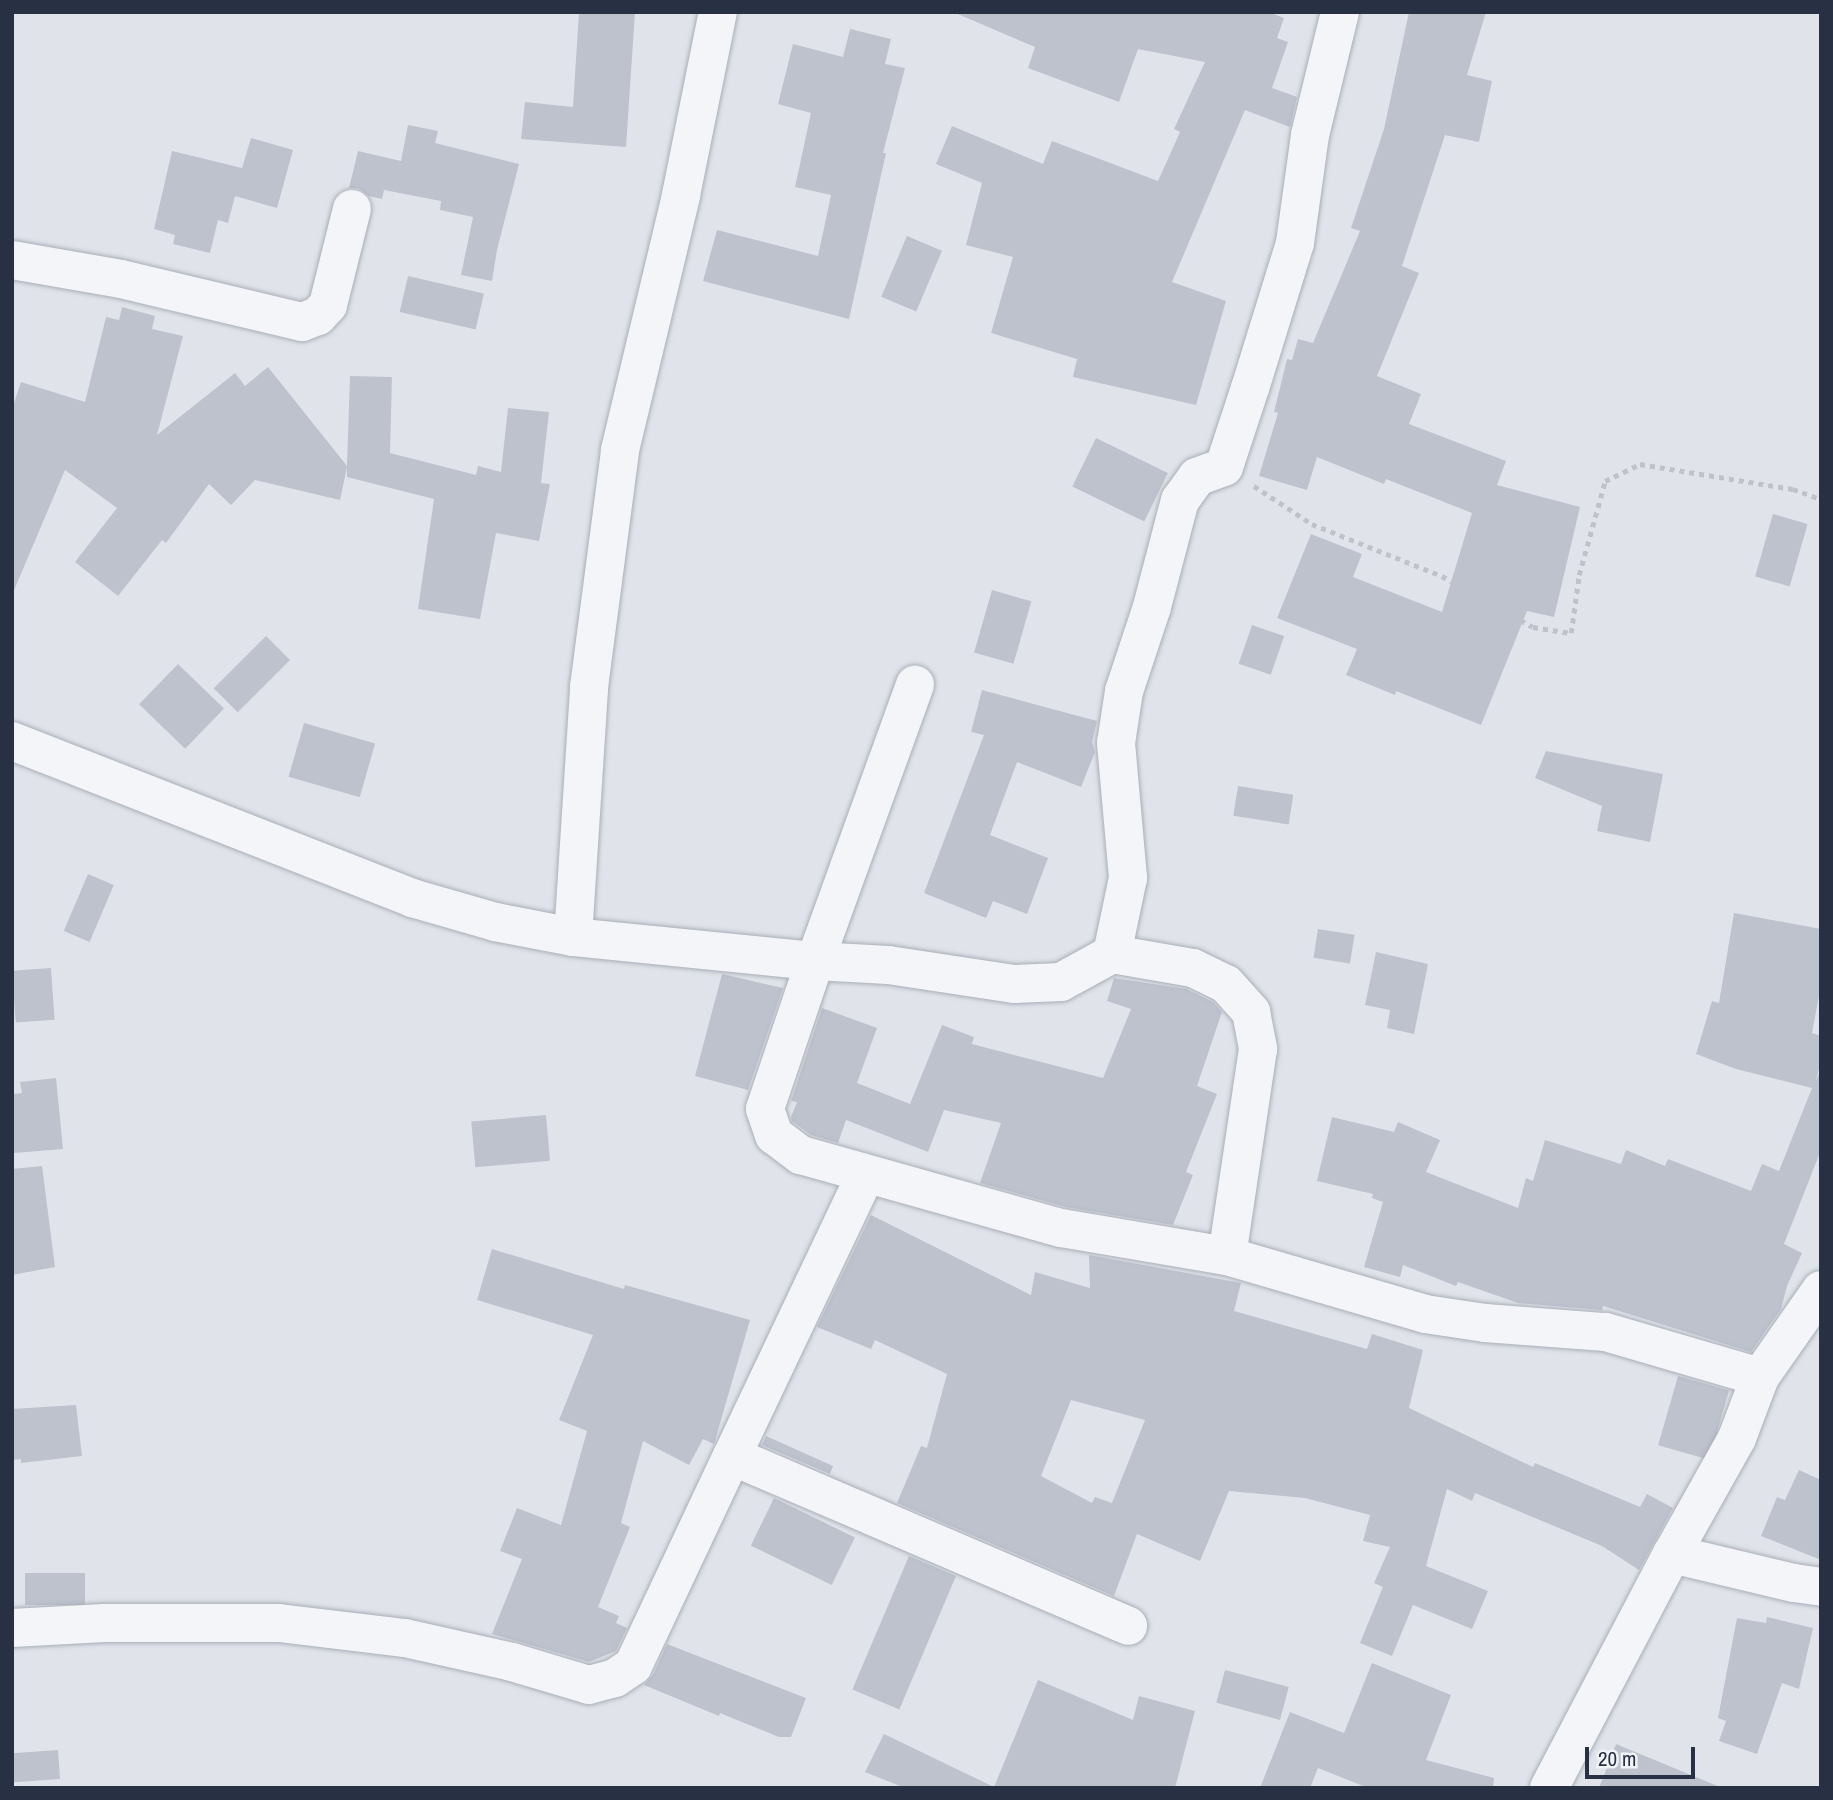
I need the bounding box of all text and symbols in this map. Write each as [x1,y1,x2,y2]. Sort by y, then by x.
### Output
scale bar [1588,1734,1698,1778]
text: 20 m [1598,1744,1636,1773]

